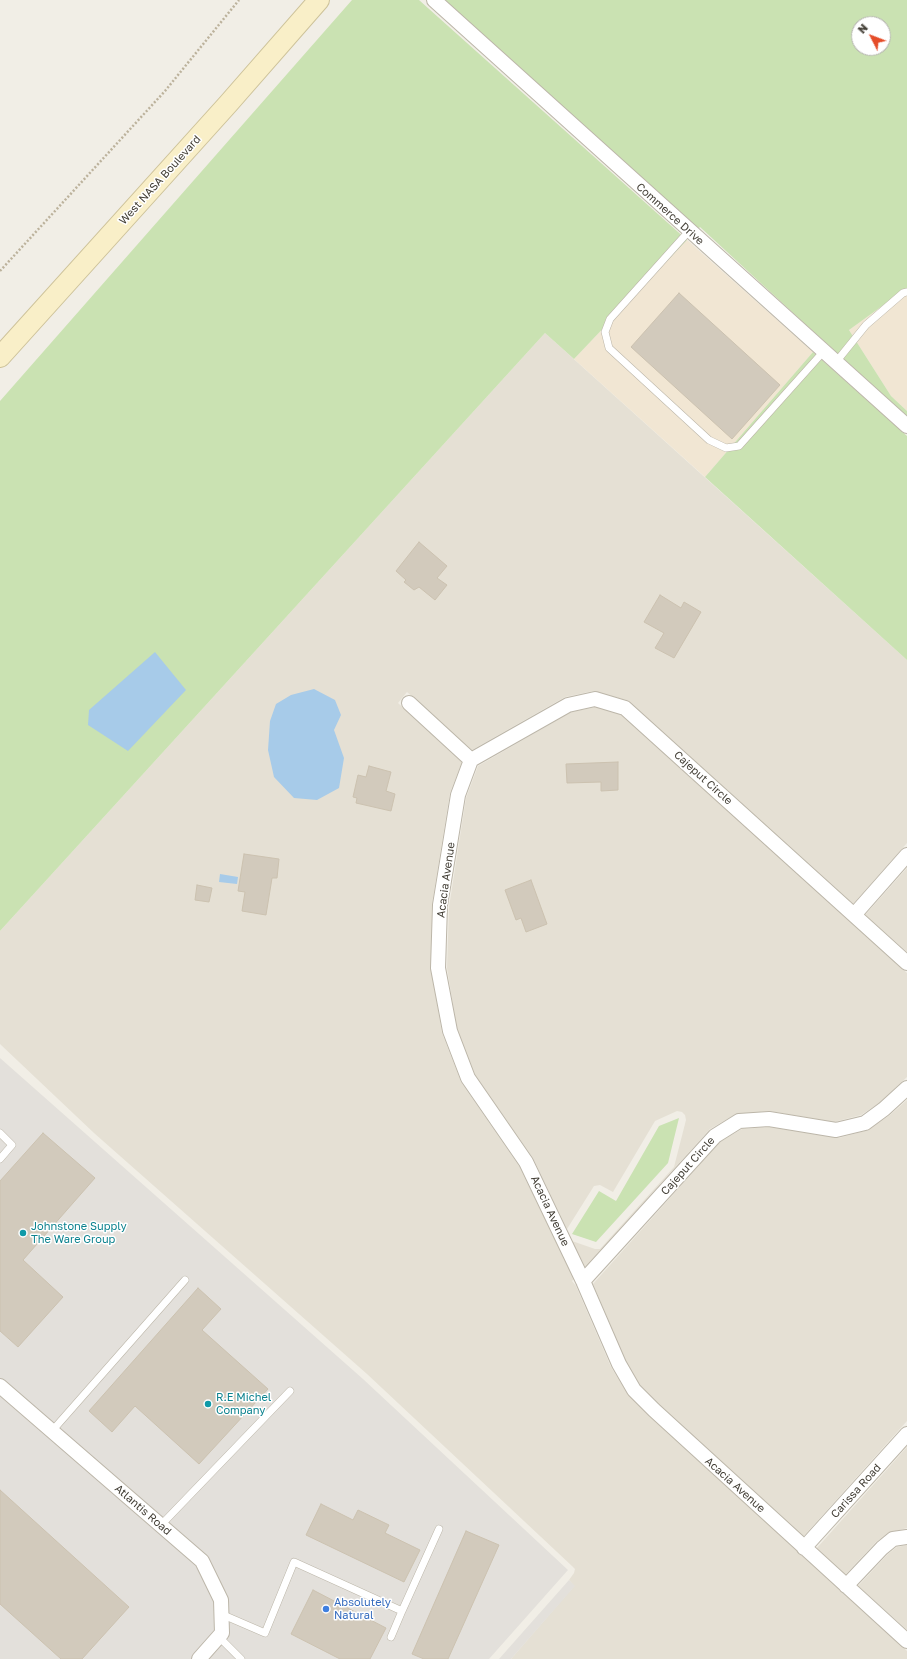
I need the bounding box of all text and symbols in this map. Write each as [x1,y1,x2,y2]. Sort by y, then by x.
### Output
north arrow [851,16,891,56]
text: N [855,21,870,36]
street label: West NASA Boulevard [117,133,203,227]
street label: Commerce Drive [633,180,707,248]
street label: Cajeput Circle [671,748,735,808]
street label: Acacia Avenue [434,841,458,919]
street label: Cajeput Circle [658,1134,718,1198]
street label: Acacia Avenue [528,1174,572,1248]
place label: Johnstone Supply The Ware Group [31,1220,127,1246]
marker: Johnstone Supply The Ware Group [18,1228,28,1238]
place label: R.E Michel Company [216,1391,271,1417]
marker: R.E Michel Company [203,1399,213,1409]
street label: Acacia Avenue [702,1455,768,1515]
street label: Carissa Road [828,1461,884,1521]
street label: Atlantis Road [112,1482,174,1538]
place label: Absolutely Natural [334,1596,391,1622]
marker: Absolutely Natural [321,1604,331,1614]

